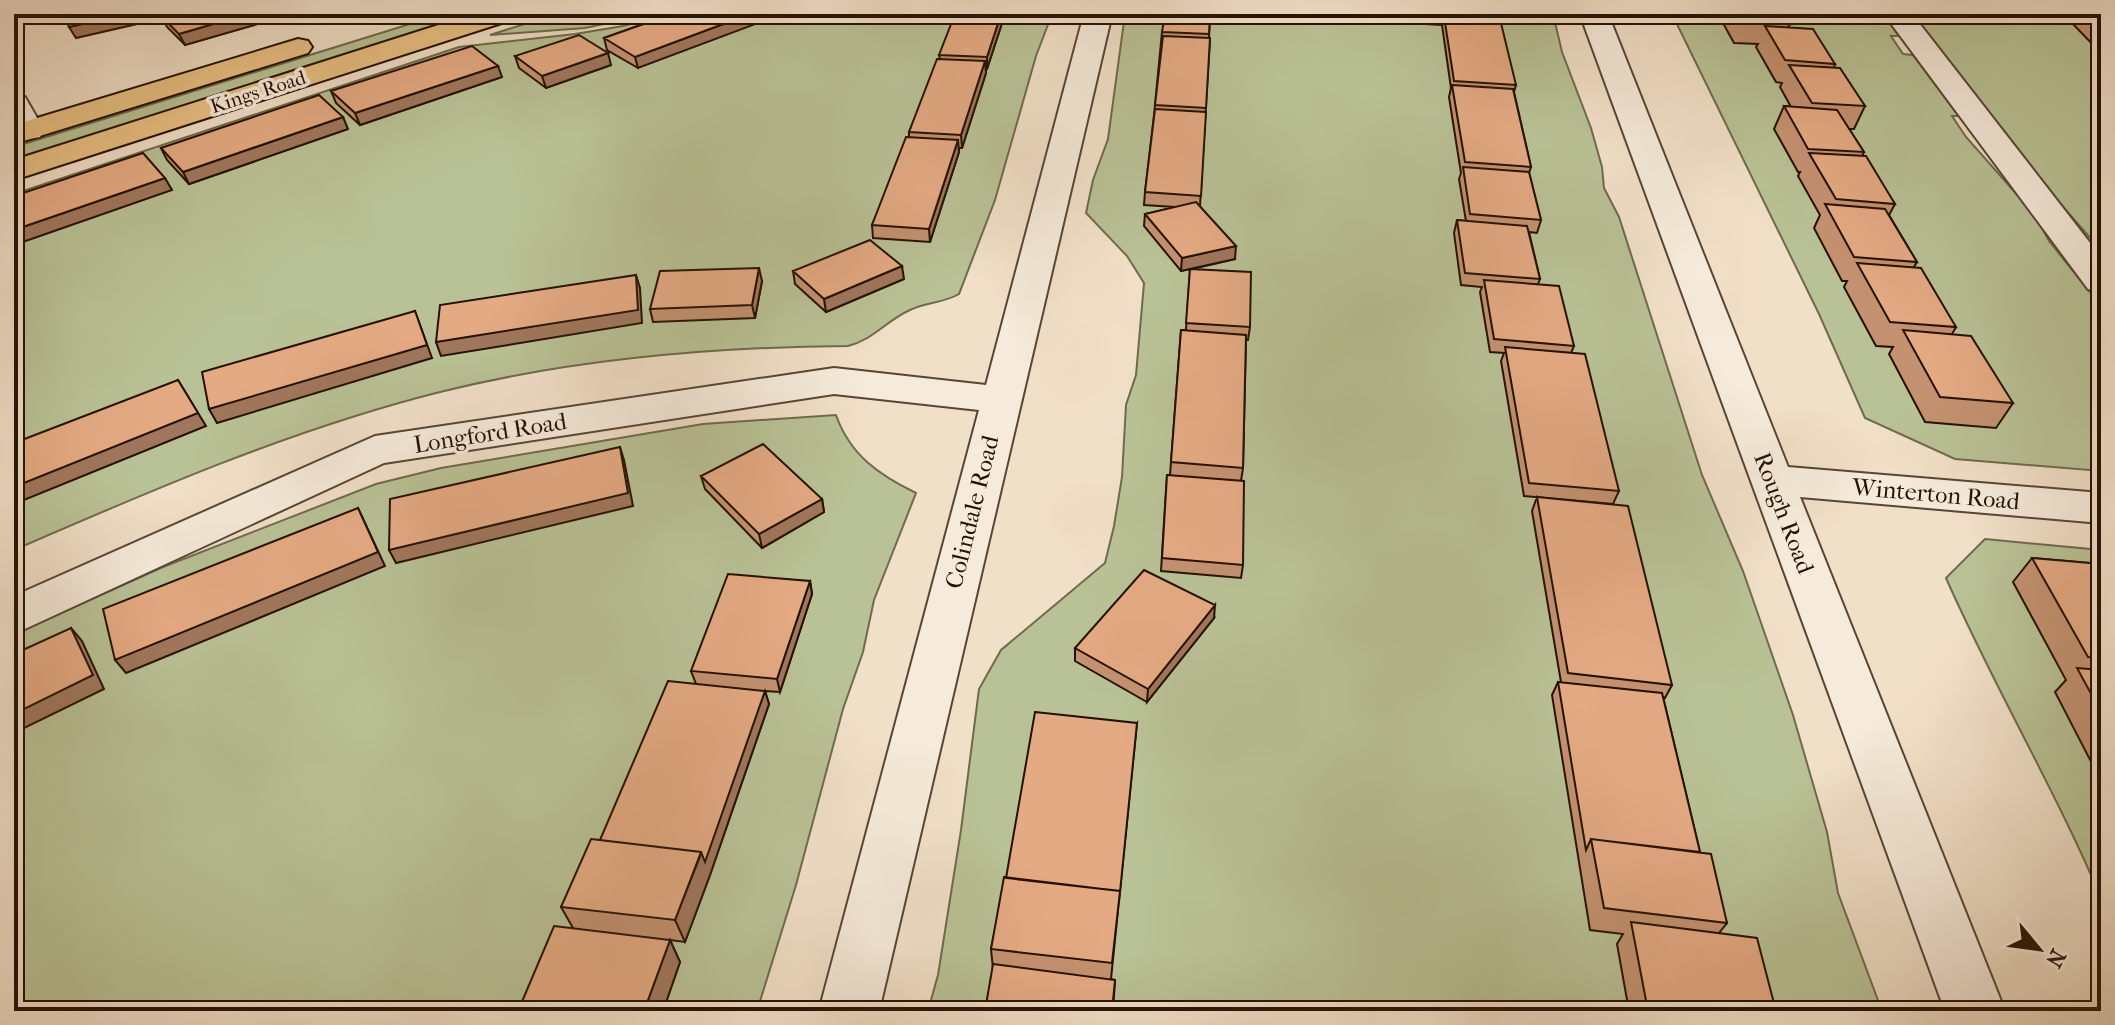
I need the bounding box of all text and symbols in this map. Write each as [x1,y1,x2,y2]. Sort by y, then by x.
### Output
street label: Kings Road [207,65,310,118]
street label: Longford Road [411,407,569,459]
street label: Colindale Road [939,432,1005,591]
street label: Rough Road [1748,448,1820,578]
street label: Winterton Road [1850,473,2022,515]
north arrow [1999,909,2079,989]
text: N [2040,945,2071,972]

